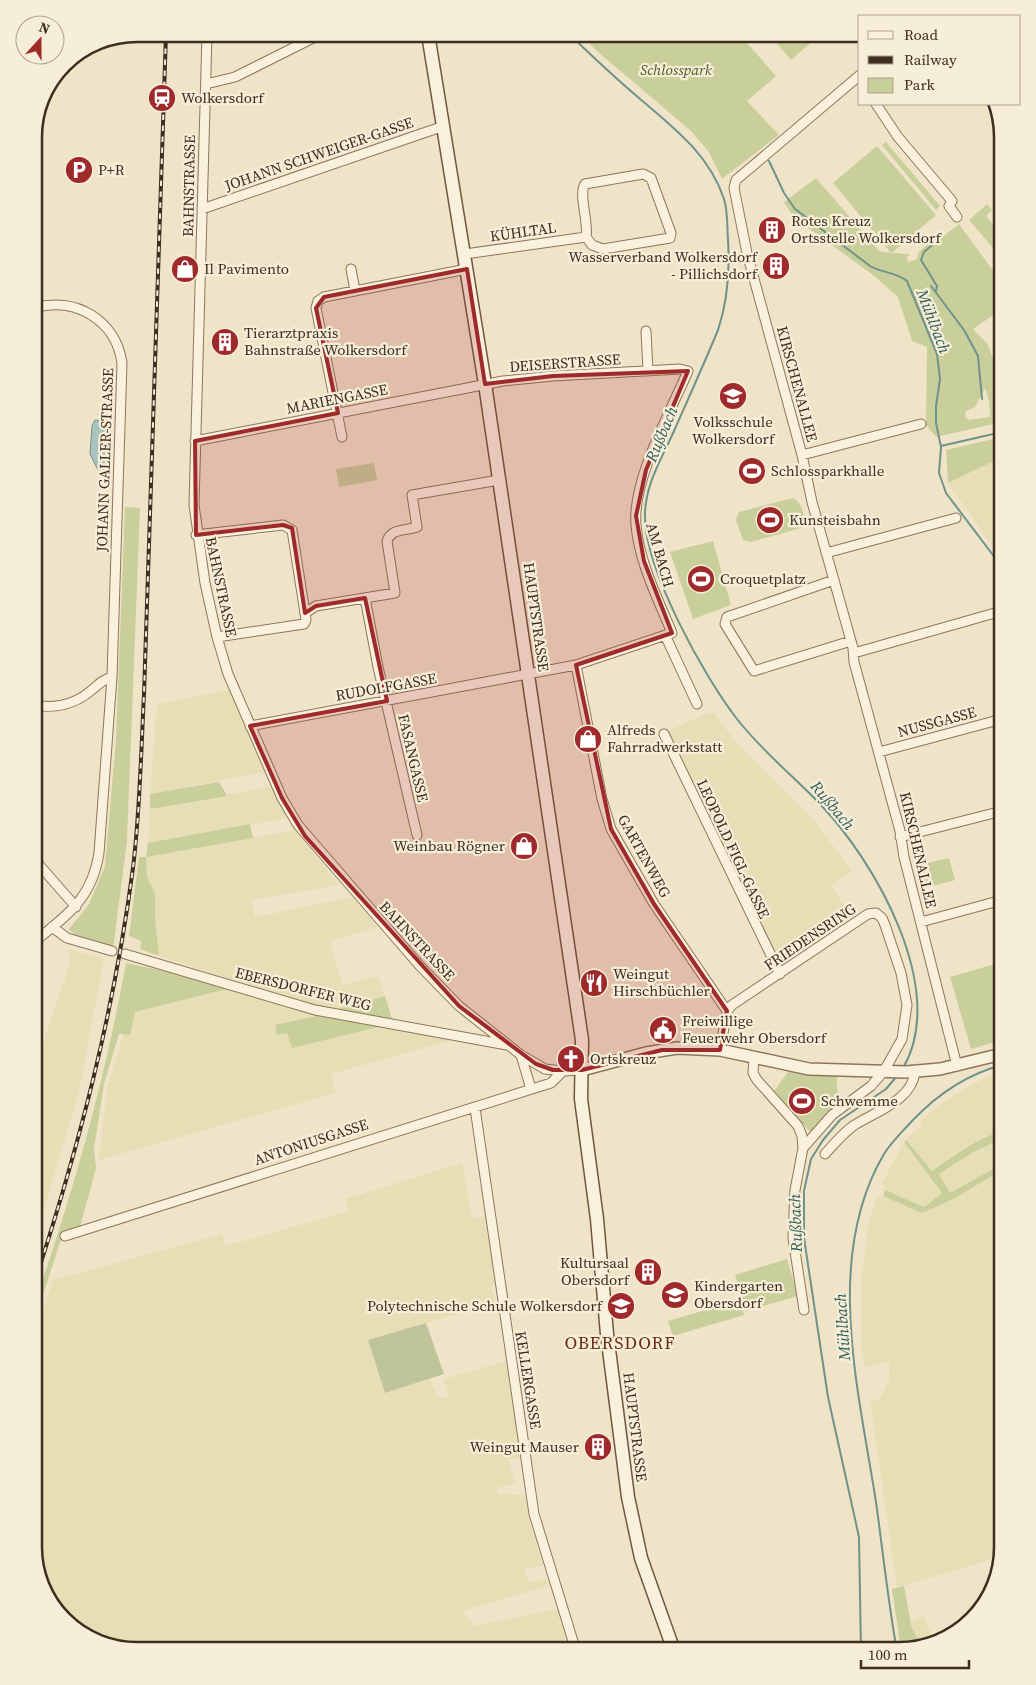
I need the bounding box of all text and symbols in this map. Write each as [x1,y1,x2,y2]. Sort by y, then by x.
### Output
north arrow [15,15,65,65]
legend [858,15,1021,105]
text: N [36,17,53,39]
text: Road [904,24,938,45]
text: Railway [904,49,957,70]
park label: Schlosspark [640,59,713,80]
text: Park [904,74,936,95]
station icon: Wolkersdorf [147,83,177,113]
place label: Wolkersdorf [181,87,265,108]
street label: JOHANN SCHWEIGER-GASSE [221,111,416,196]
street label: BAHNSTRASSE [177,135,200,237]
parking icon: P+R [64,155,94,185]
place label: P+R [98,159,125,180]
place label: Rotes Kreuz Ortsstelle Wolkersdorf [791,210,942,248]
building icon: Rotes Kreuz Ortsstelle Wolkersdorf [757,215,787,245]
street label: KÜHLTAL [488,216,558,247]
place label: Wasserverband Wolkersdorf - Pillichsdorf [568,246,759,284]
building icon: Wasserverband Wolkersdorf - Pillichsdorf [761,251,791,281]
shop icon: Il Pavimento [170,254,200,284]
place label: Il Pavimento [204,258,289,279]
water label: Mühlbach [911,285,956,357]
place label: Tierarztpraxis Bahnstraße Wolkersdorf [244,322,408,360]
street label: KIRSCHENALLEE [772,324,823,444]
building icon: Tierarztpraxis Bahnstraße Wolkersdorf [210,327,240,357]
street label: DEISERSTRASSE [509,348,621,377]
street label: JOHANN GALLER-STRASSE [91,368,118,553]
street label: MARIENGASSE [285,378,389,419]
school or university icon: Volksschule Wolkersdorf [718,381,748,411]
water label: Rußbach [639,403,683,466]
place label: Volksschule Wolkersdorf [692,411,776,449]
sports icon: Schlossparkhalle [737,456,767,486]
place label: Schlossparkhalle [771,460,885,481]
sports icon: Kunsteisbahn [755,505,785,535]
place label: Kunsteisbahn [789,509,881,530]
street label: AM BACH [641,520,680,590]
street label: BAHNSTRASSE [201,535,242,639]
street label: HAUPTSTRASSE [518,561,555,673]
sports icon: Croquetplatz [686,564,716,594]
place label: Croquetplatz [720,568,806,589]
street label: RUDOLFGASSE [334,667,438,706]
street label: NUSSGASSE [895,701,979,742]
street label: FASANGASSE [393,712,434,804]
place label: Alfreds Fahrradwerkstatt [607,719,722,757]
shop icon: Alfreds Fahrradwerkstatt [573,724,603,754]
water label: Rußbach [805,775,860,835]
street label: LEOPOLD FIGL-GASSE [692,776,775,922]
street label: KIRSCHENALLEE [895,790,942,910]
street label: GARTENWEG [613,810,676,901]
shop icon: Weinbau Rögner [509,831,539,861]
place label: Weinbau Rögner [393,835,506,856]
street label: BAHNSTRASSE [375,896,460,985]
street label: FRIEDENSRING [760,898,860,975]
street label: EBERSDORFER WEG [233,961,373,1016]
place label: Weingut Hirschbüchler [613,963,711,1001]
restaurant icon: Weingut Hirschbüchler [579,968,609,998]
place label: Freiwillige Feuerwehr Obersdorf [682,1010,828,1048]
public building icon: Freiwillige Feuerwehr Obersdorf [648,1015,678,1045]
church icon: Ortskreuz [556,1044,586,1074]
place label: Ortskreuz [590,1048,656,1069]
sports icon: Schwemme [787,1086,817,1116]
place label: Schwemme [821,1090,898,1111]
street label: ANTONIUSGASSE [251,1113,371,1170]
water label: Rußbach [783,1193,807,1253]
place label: Kultursaal Obersdorf [560,1252,631,1290]
building icon: Kultursaal Obersdorf [633,1257,663,1287]
place label: Kindergarten Obersdorf [694,1275,783,1313]
school or university icon: Kindergarten Obersdorf [660,1280,690,1310]
school or university icon: Polytechnische Schule Wolkersdorf [606,1291,636,1321]
water label: Mühlbach [829,1292,855,1362]
place label: Polytechnische Schule Wolkersdorf [367,1295,604,1316]
street label: KELLERGASSE [510,1329,547,1430]
district label: OBERSDORF [564,1330,676,1355]
street label: HAUPTSTRASSE [618,1371,653,1483]
building icon: Weingut Mauser [583,1432,613,1462]
place label: Weingut Mauser [469,1436,580,1457]
scale bar [861,1638,968,1670]
text: 100 m [868,1644,908,1665]

